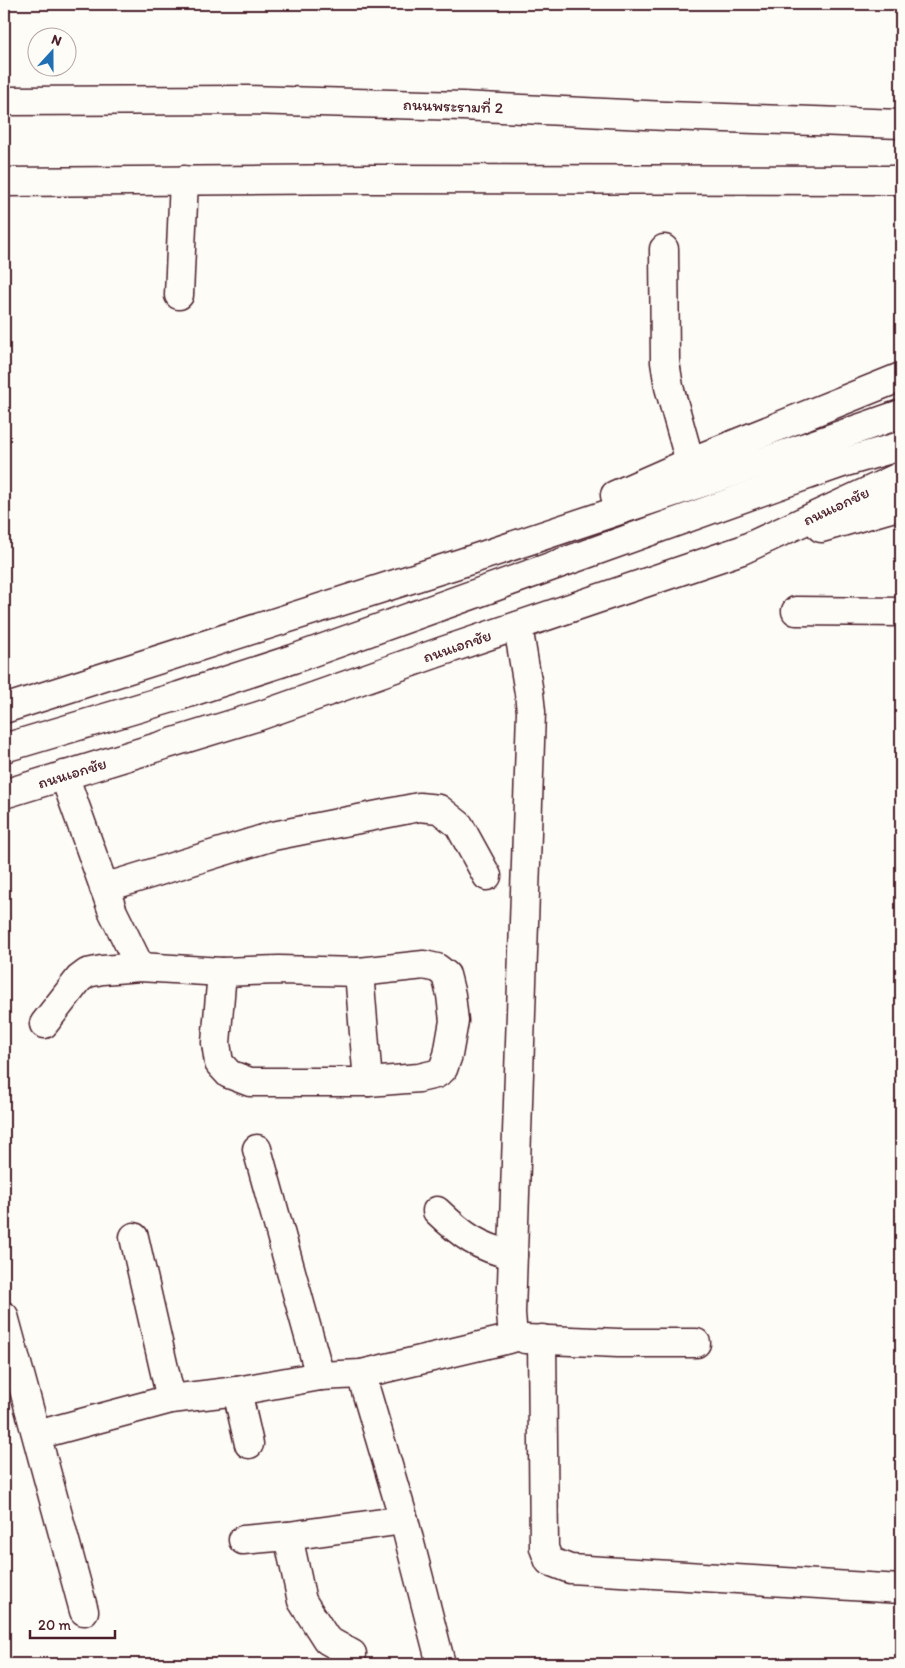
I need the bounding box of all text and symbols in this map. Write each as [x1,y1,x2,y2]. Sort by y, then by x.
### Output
north arrow [28,28,78,78]
text: N [49,31,64,50]
street label: ถนนพระรามที่ 2 [403,95,504,117]
street label: ถนนเอกชัย [800,482,872,530]
street label: ถนนเอกชัย [420,625,494,667]
street label: ถนนเอกชัย [35,754,109,792]
scale bar [30,1608,115,1640]
text: 20 m [38,1616,72,1634]

